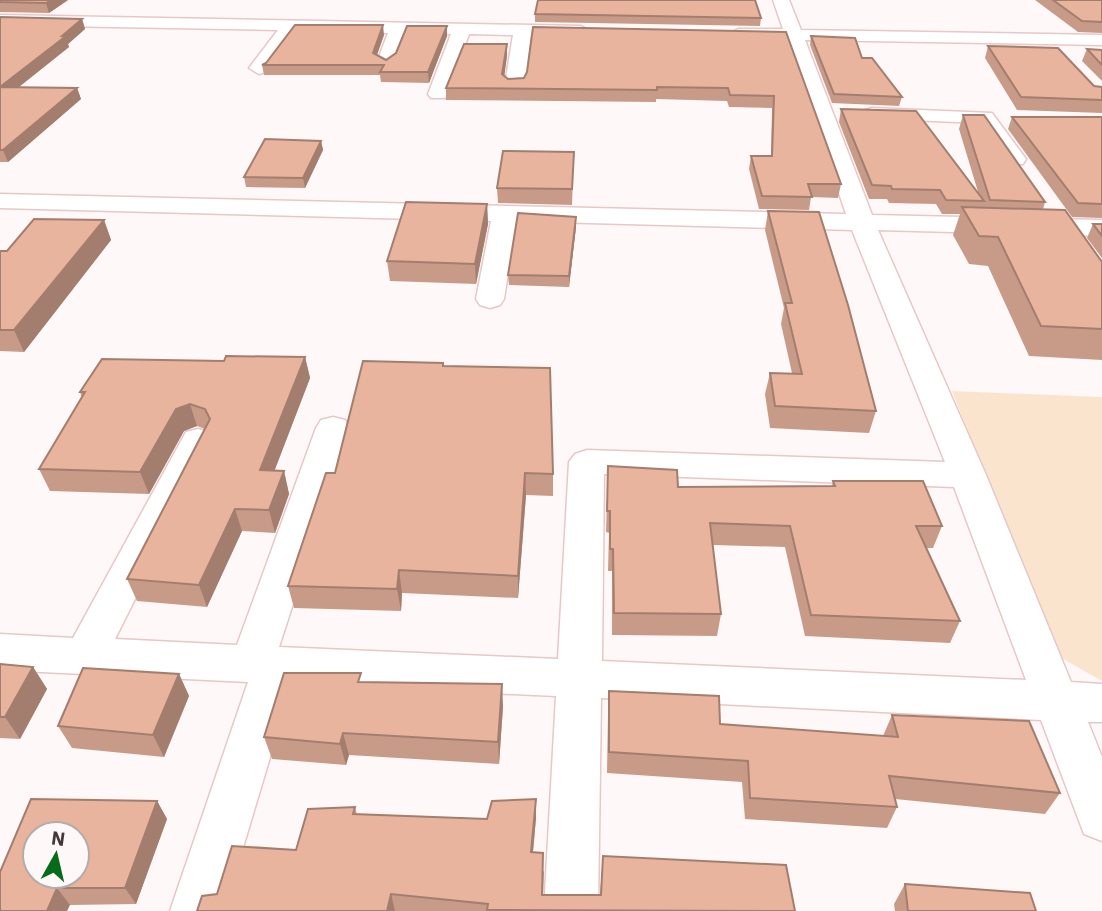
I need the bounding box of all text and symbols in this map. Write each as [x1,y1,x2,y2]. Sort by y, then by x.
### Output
north arrow [21,820,91,890]
text: N [50,825,67,851]

